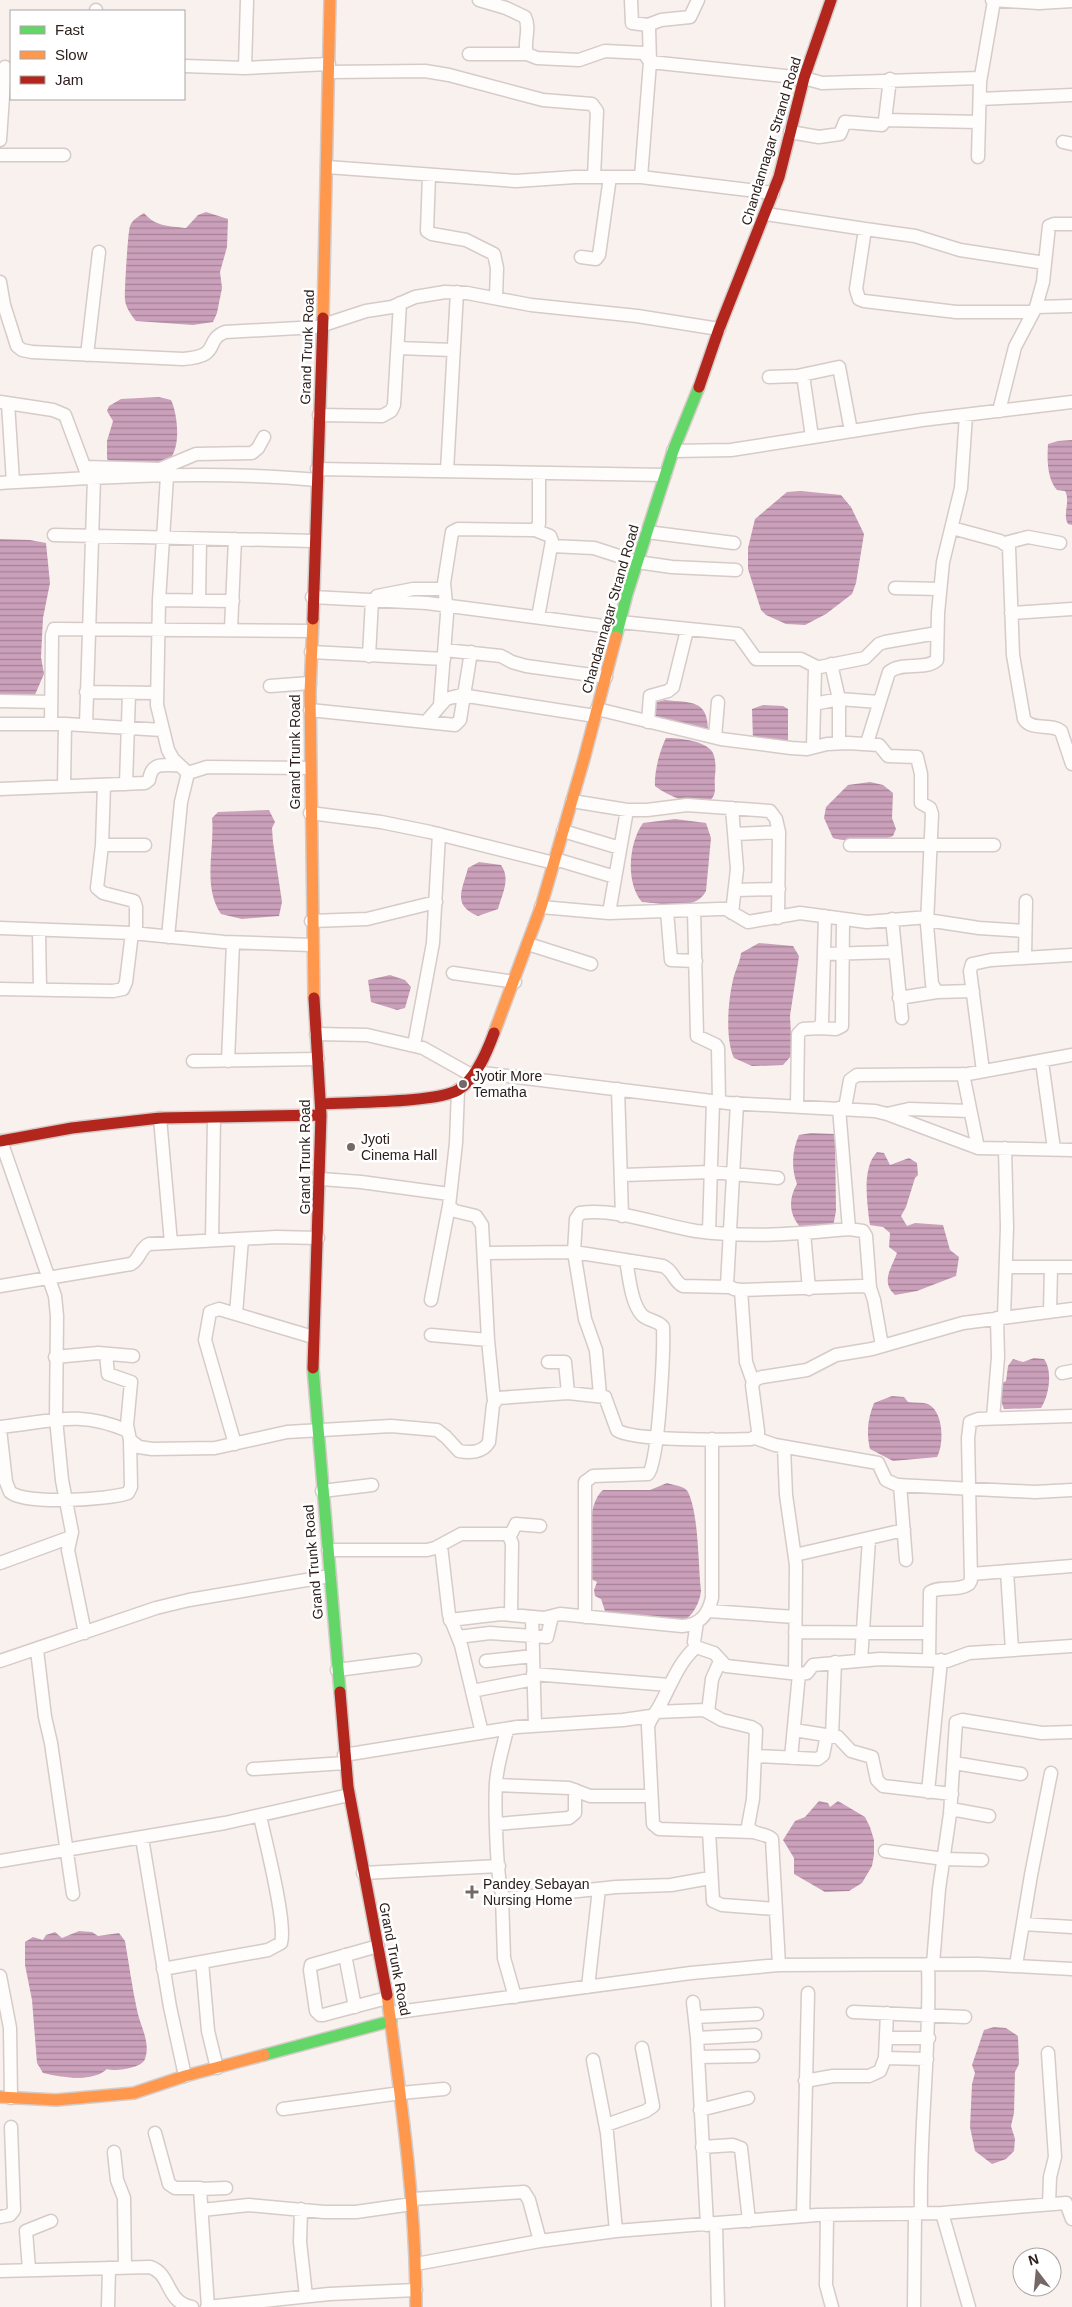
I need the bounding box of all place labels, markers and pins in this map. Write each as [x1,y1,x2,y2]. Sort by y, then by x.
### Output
place label: Jyotir More Tematha [473,1068,542,1100]
marker: Jyotir More Tematha [457,1078,469,1090]
place label: Jyoti Cinema Hall [361,1131,437,1163]
marker: Jyoti Cinema Hall [345,1141,357,1153]
place label: Pandey Sebayan Nursing Home [483,1876,590,1908]
marker: Pandey Sebayan Nursing Home [465,1885,479,1899]

